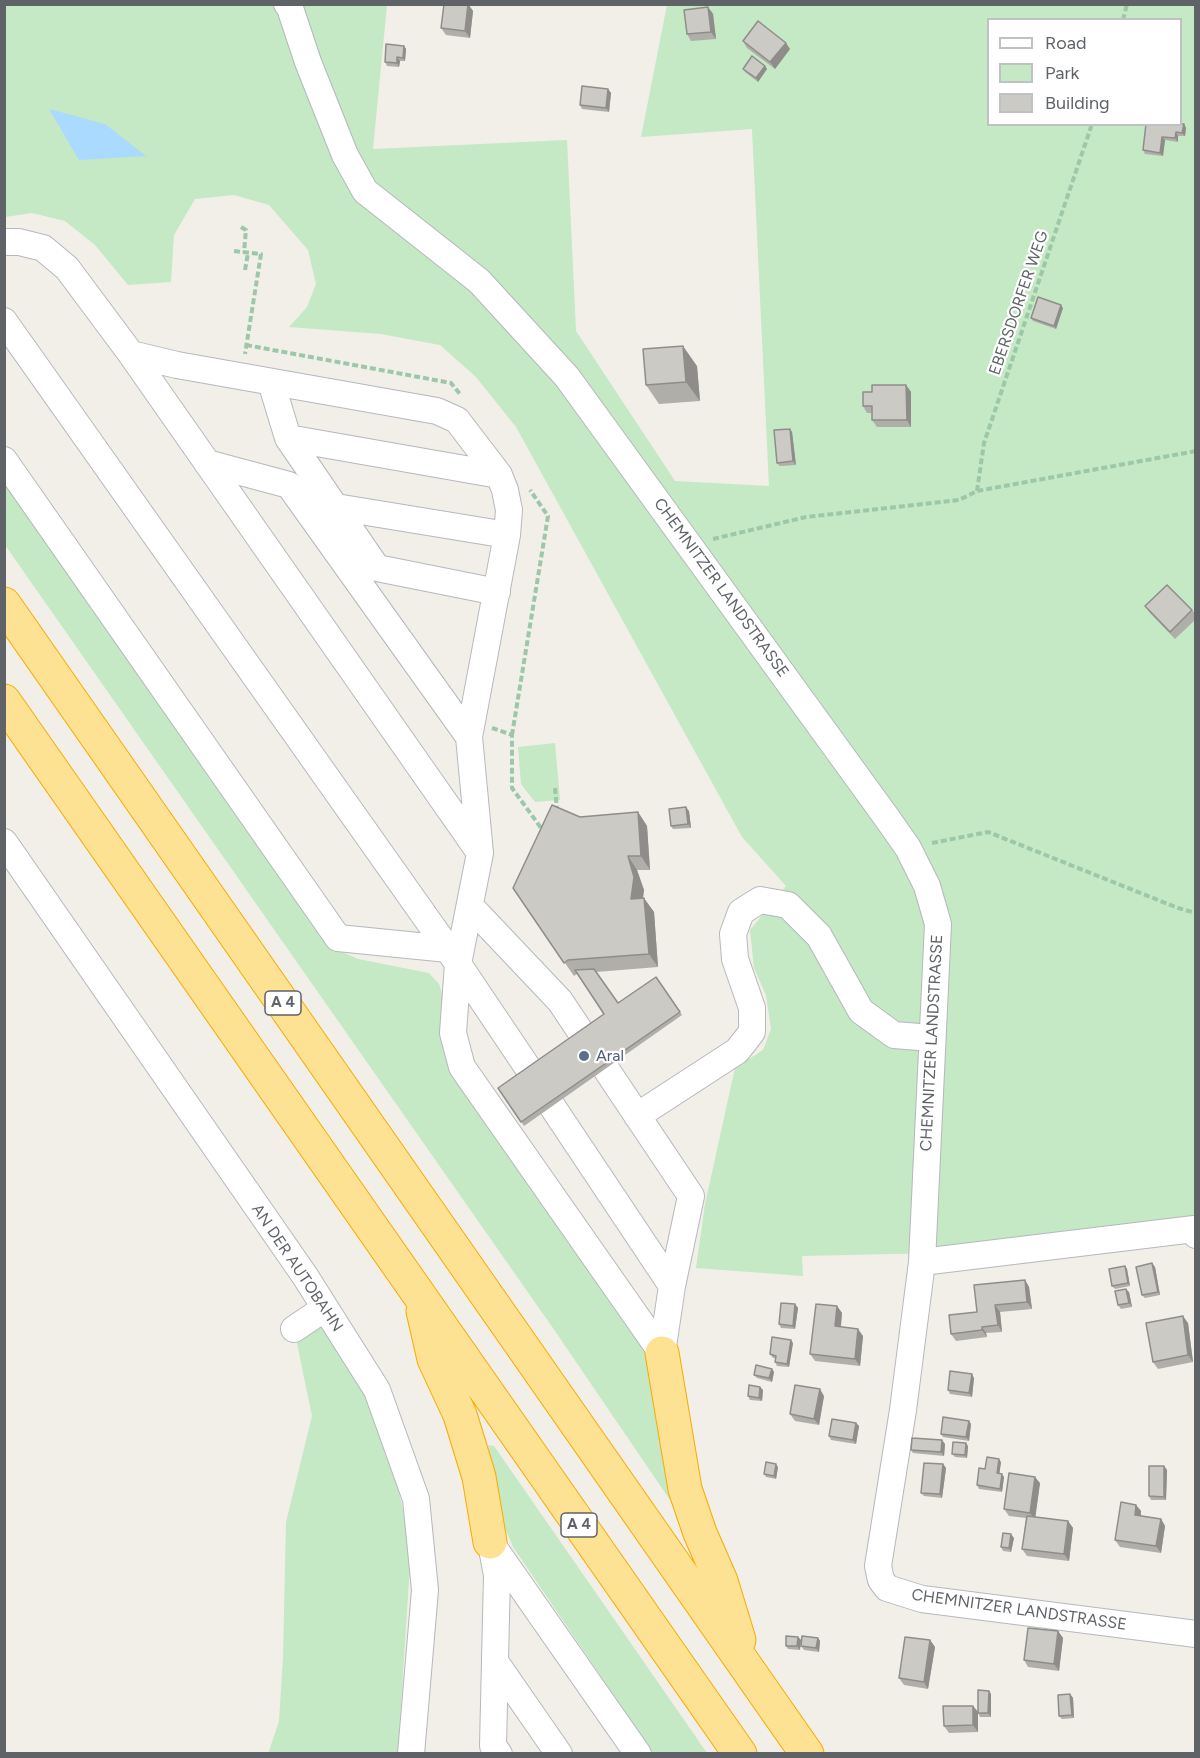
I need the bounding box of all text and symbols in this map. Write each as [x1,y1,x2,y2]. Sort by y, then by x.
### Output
legend [987,18,1182,126]
text: Road [1045,32,1086,54]
text: Park [1045,62,1079,84]
text: Building [1045,92,1110,114]
street label: EBERSDORFER WEG [985,228,1053,378]
street label: CHEMNITZER LANDSTRASSE [649,495,793,681]
street label: CHEMNITZER LANDSTRASSE [917,934,947,1152]
road number: A 4 [265,991,301,1015]
place label: Aral [596,1046,624,1066]
marker: Aral [577,1049,591,1063]
street label: AN DER AUTOBAHN [247,1201,347,1335]
road number: A 4 [561,1513,597,1537]
street label: CHEMNITZER LANDSTRASSE [910,1585,1128,1635]

